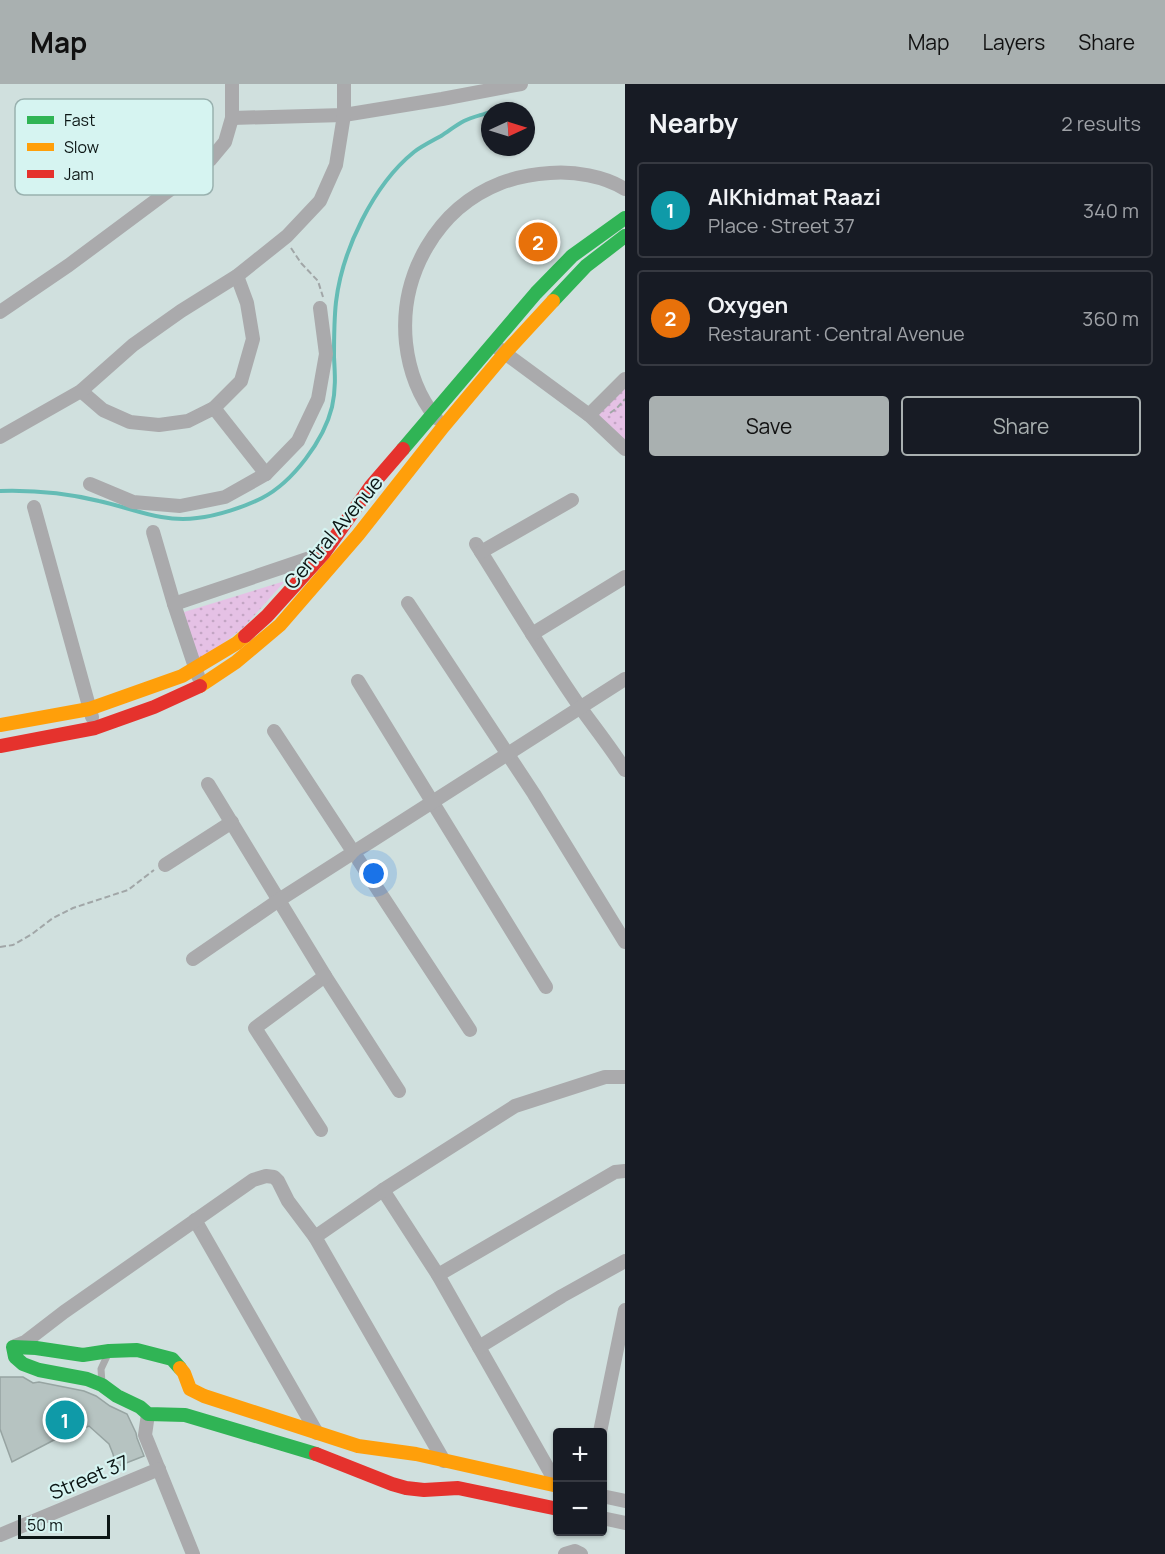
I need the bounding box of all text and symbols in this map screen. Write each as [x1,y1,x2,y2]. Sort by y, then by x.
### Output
text: Map [30,23,87,61]
text: Map [908,28,949,56]
text: Layers [982,28,1045,56]
text: Share [1078,28,1135,56]
legend [15,99,213,195]
north arrow [481,102,535,156]
text: Nearby [649,105,738,141]
text: Fast [64,109,95,131]
text: 2 results [1061,110,1141,137]
text: Slow [64,136,99,158]
text: Jam [64,163,94,185]
text: AlKhidmat Raazi [708,182,881,212]
text: 1 [666,197,675,224]
text: 340 m [1083,197,1139,224]
text: Place · Street 37 [708,212,855,239]
pin: 2 [518,220,558,264]
text: Oxygen [708,290,788,320]
text: 2 [665,305,676,332]
text: 360 m [1082,305,1139,332]
text: Restaurant · Central Avenue [708,320,965,347]
button: Save [649,396,889,456]
button: Share [901,396,1141,456]
street label: Central Avenue [277,469,389,595]
your location [359,859,388,888]
pin: 1 [46,1398,84,1442]
map controls [553,1428,607,1536]
button: + [553,1428,607,1482]
street label: Street 37 [45,1448,133,1506]
button: − [553,1482,607,1536]
scale bar [18,1512,110,1540]
text: 50 m [27,1514,63,1536]

